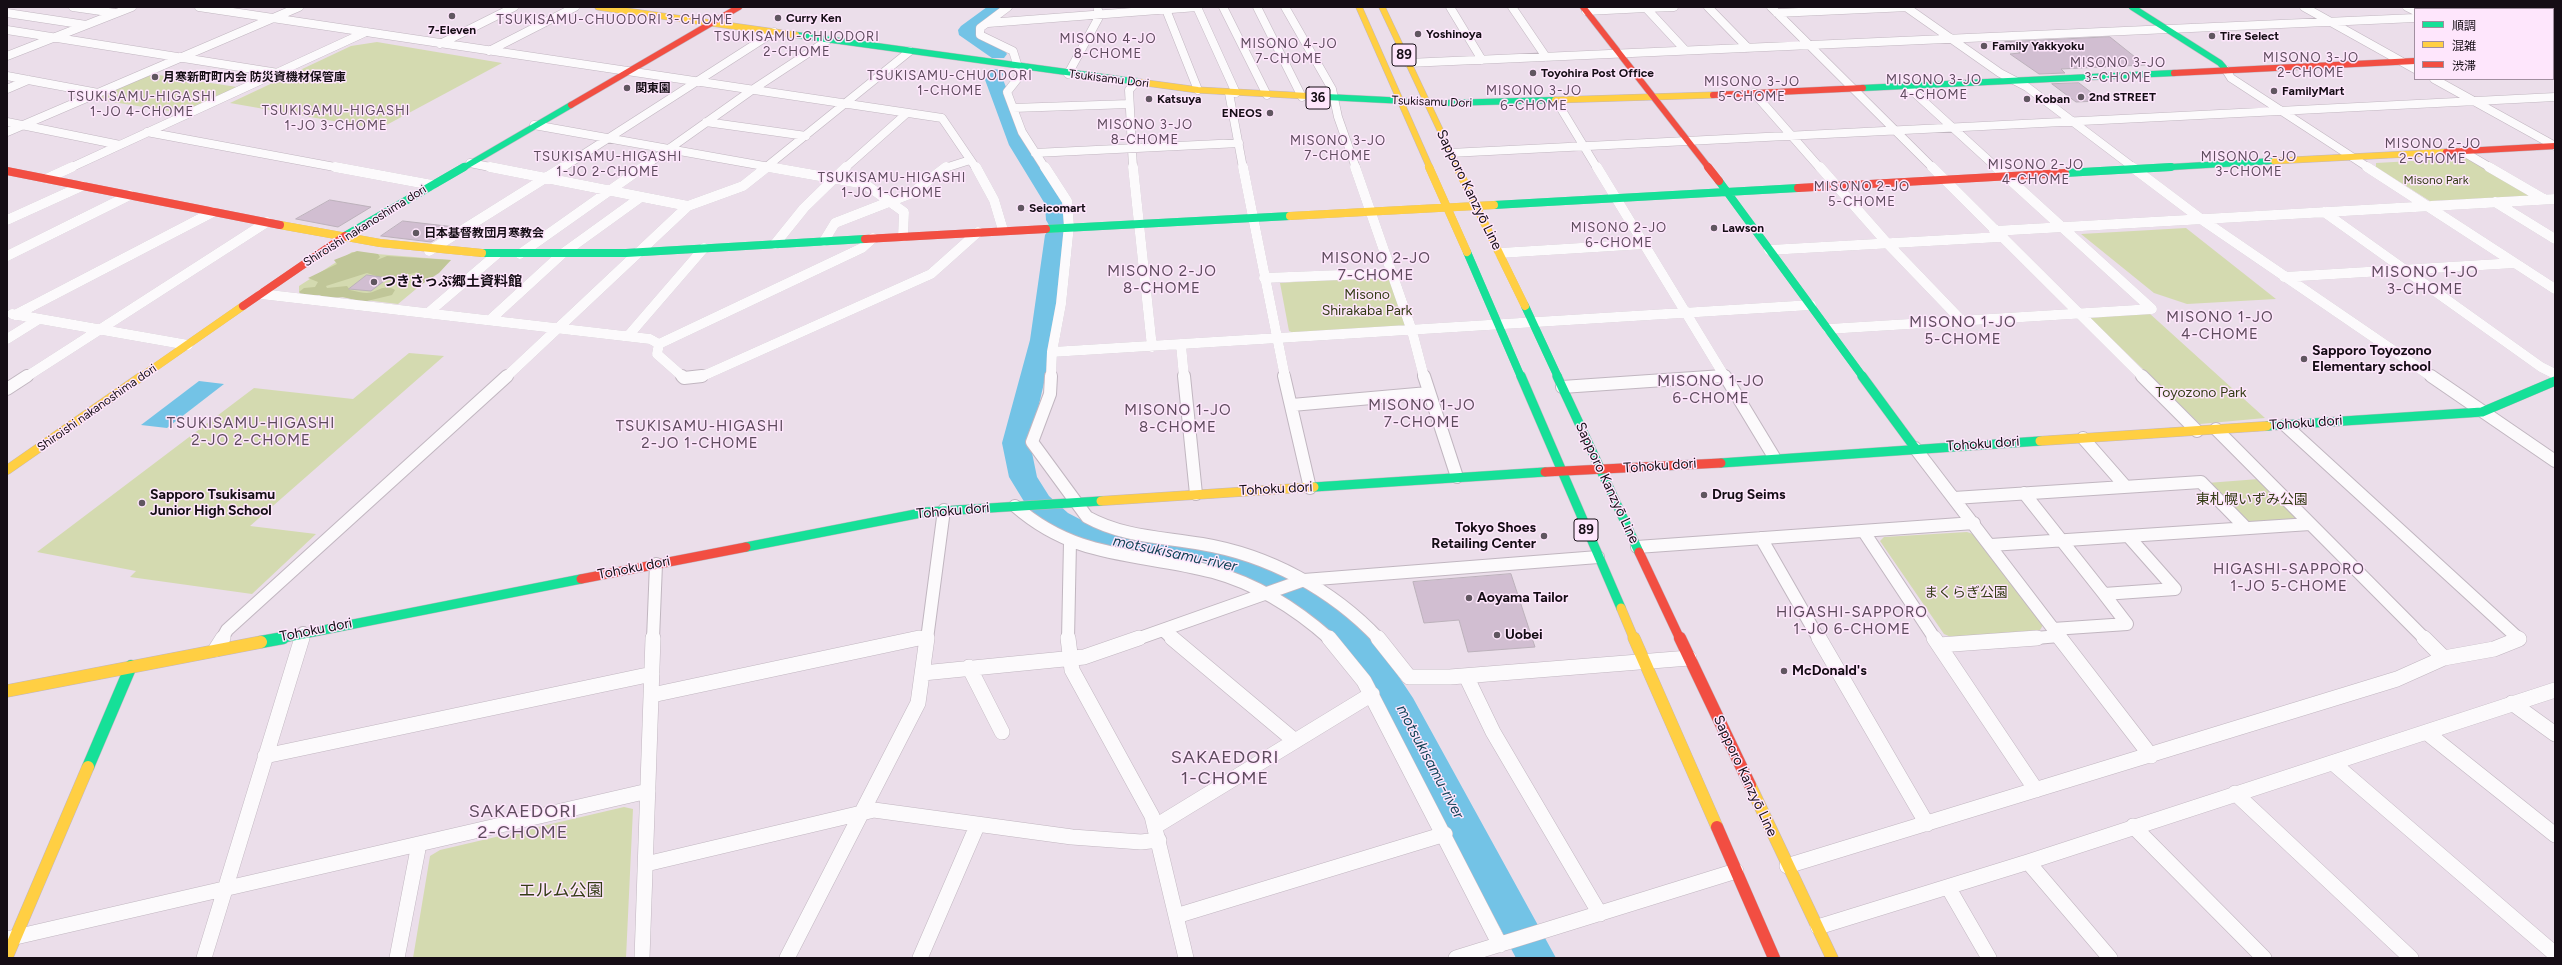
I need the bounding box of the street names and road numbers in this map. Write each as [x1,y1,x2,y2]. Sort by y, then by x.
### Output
road number: 89 [1392,44,1416,66]
street label: Tsukisamu Dori [1068,67,1150,91]
road number: 36 [1306,87,1330,109]
street label: Tsukisamu Dori [1391,93,1473,111]
street label: Sapporo Kanzyō Line [1433,127,1505,253]
street label: Shiroishi nakanoshima dori [301,182,429,270]
street label: Shiroishi nakanoshima dori [35,361,159,455]
street label: Tohoku dori [2269,412,2343,434]
street label: Sapporo Kanzyō Line [1572,420,1642,546]
street label: Tohoku dori [1946,433,2020,455]
street label: Tohoku dori [1623,455,1697,477]
street label: Tohoku dori [1239,479,1313,499]
street label: Tohoku dori [916,499,990,523]
road number: 89 [1574,519,1598,541]
street label: Tohoku dori [596,553,672,583]
street label: Tohoku dori [278,615,354,645]
street label: Sapporo Kanzyō Line [1710,713,1780,839]

